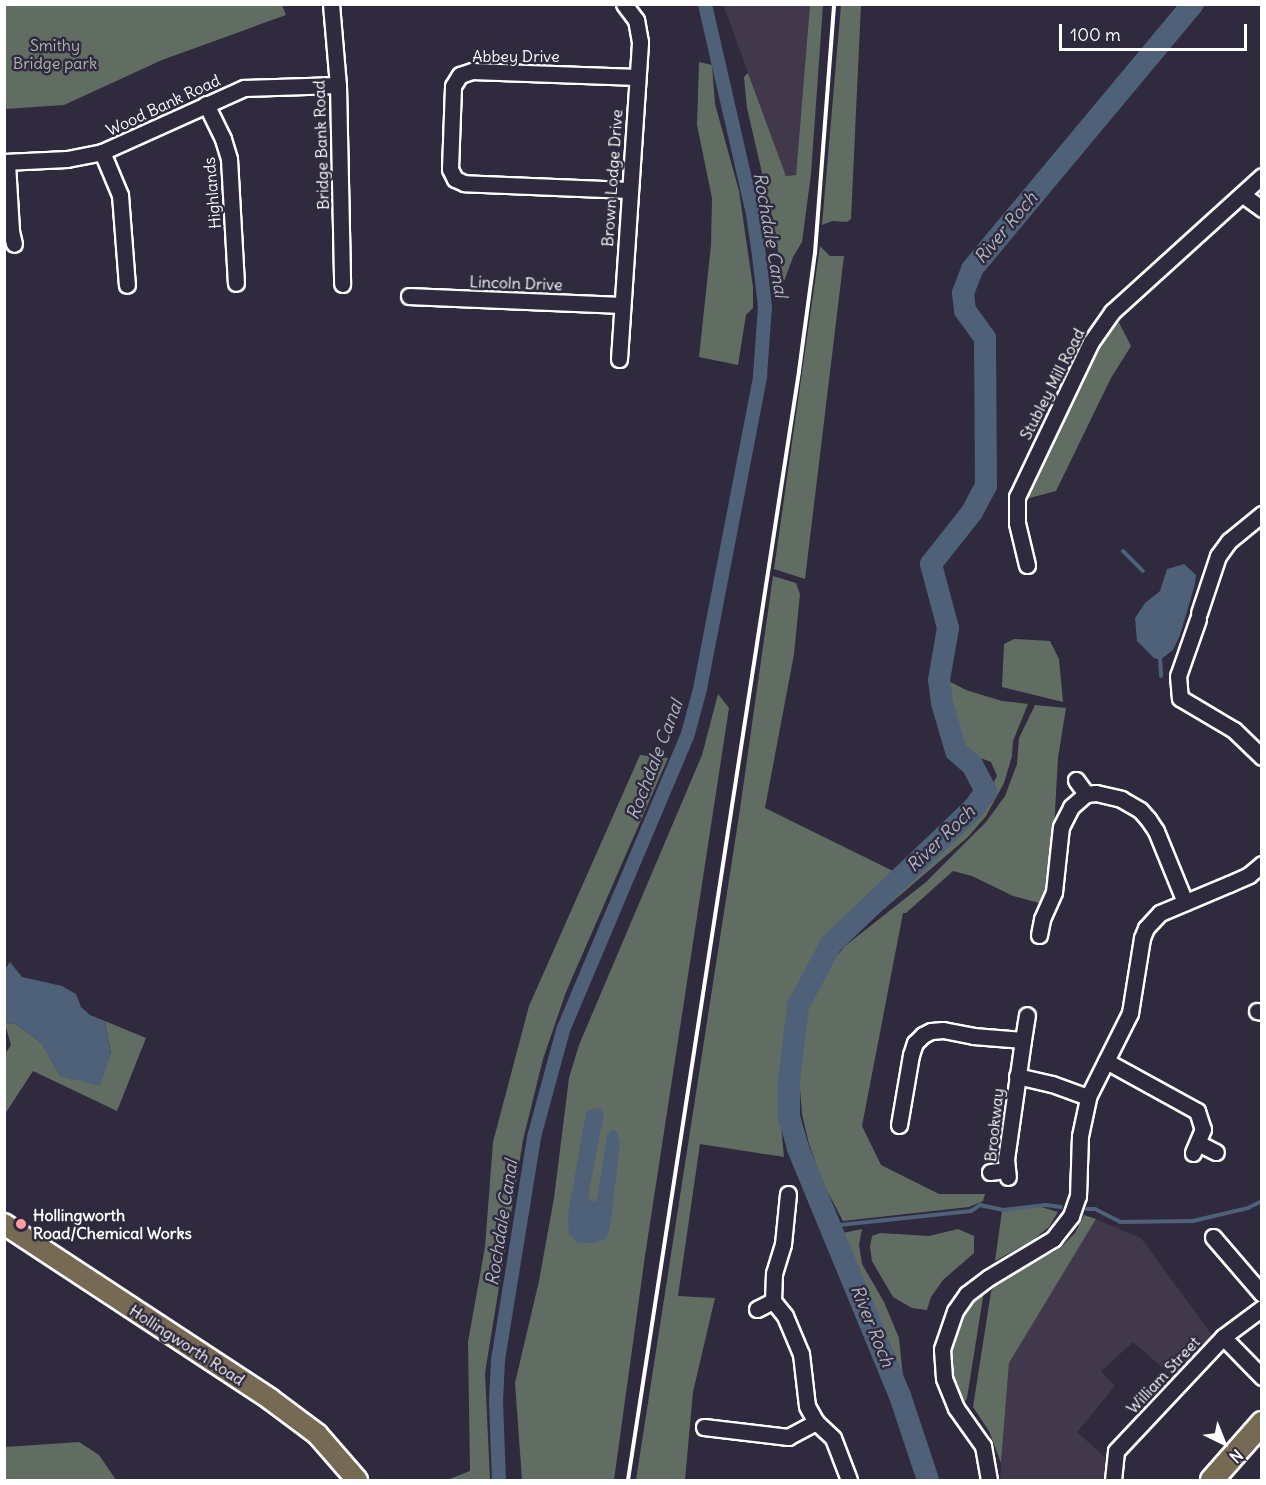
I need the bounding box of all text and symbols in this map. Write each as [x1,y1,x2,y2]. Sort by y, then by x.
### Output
scale bar [1062,12,1250,50]
text: 100 m [1070,23,1121,46]
park label: Smithy Bridge park [13,35,97,73]
street label: Abbey Drive [472,46,560,66]
street label: Wood Bank Road [103,70,223,140]
street label: Bridge Bank Road [309,80,333,210]
street label: Brown Lodge Drive [598,109,626,247]
street label: Highlands [199,156,225,230]
water label: Rochdale Canal [748,171,792,299]
water label: River Roch [970,188,1042,268]
street label: Lincoln Drive [469,272,563,294]
street label: Stubley Mill Road [1016,325,1088,443]
water label: Rochdale Canal [622,697,688,823]
water label: River Roch [902,801,980,877]
street label: Brookway [981,1087,1007,1163]
water label: Rochdale Canal [481,1159,523,1287]
place label: Hollingworth Road/Chemical Works [33,1205,192,1243]
marker: Hollingworth Road/Chemical Works [14,1217,28,1231]
water label: River Roch [846,1282,898,1370]
street label: Hollingworth Road [126,1301,248,1389]
street label: William Street [1122,1332,1204,1418]
north arrow [1194,1413,1254,1473]
text: N [1225,1445,1247,1467]

